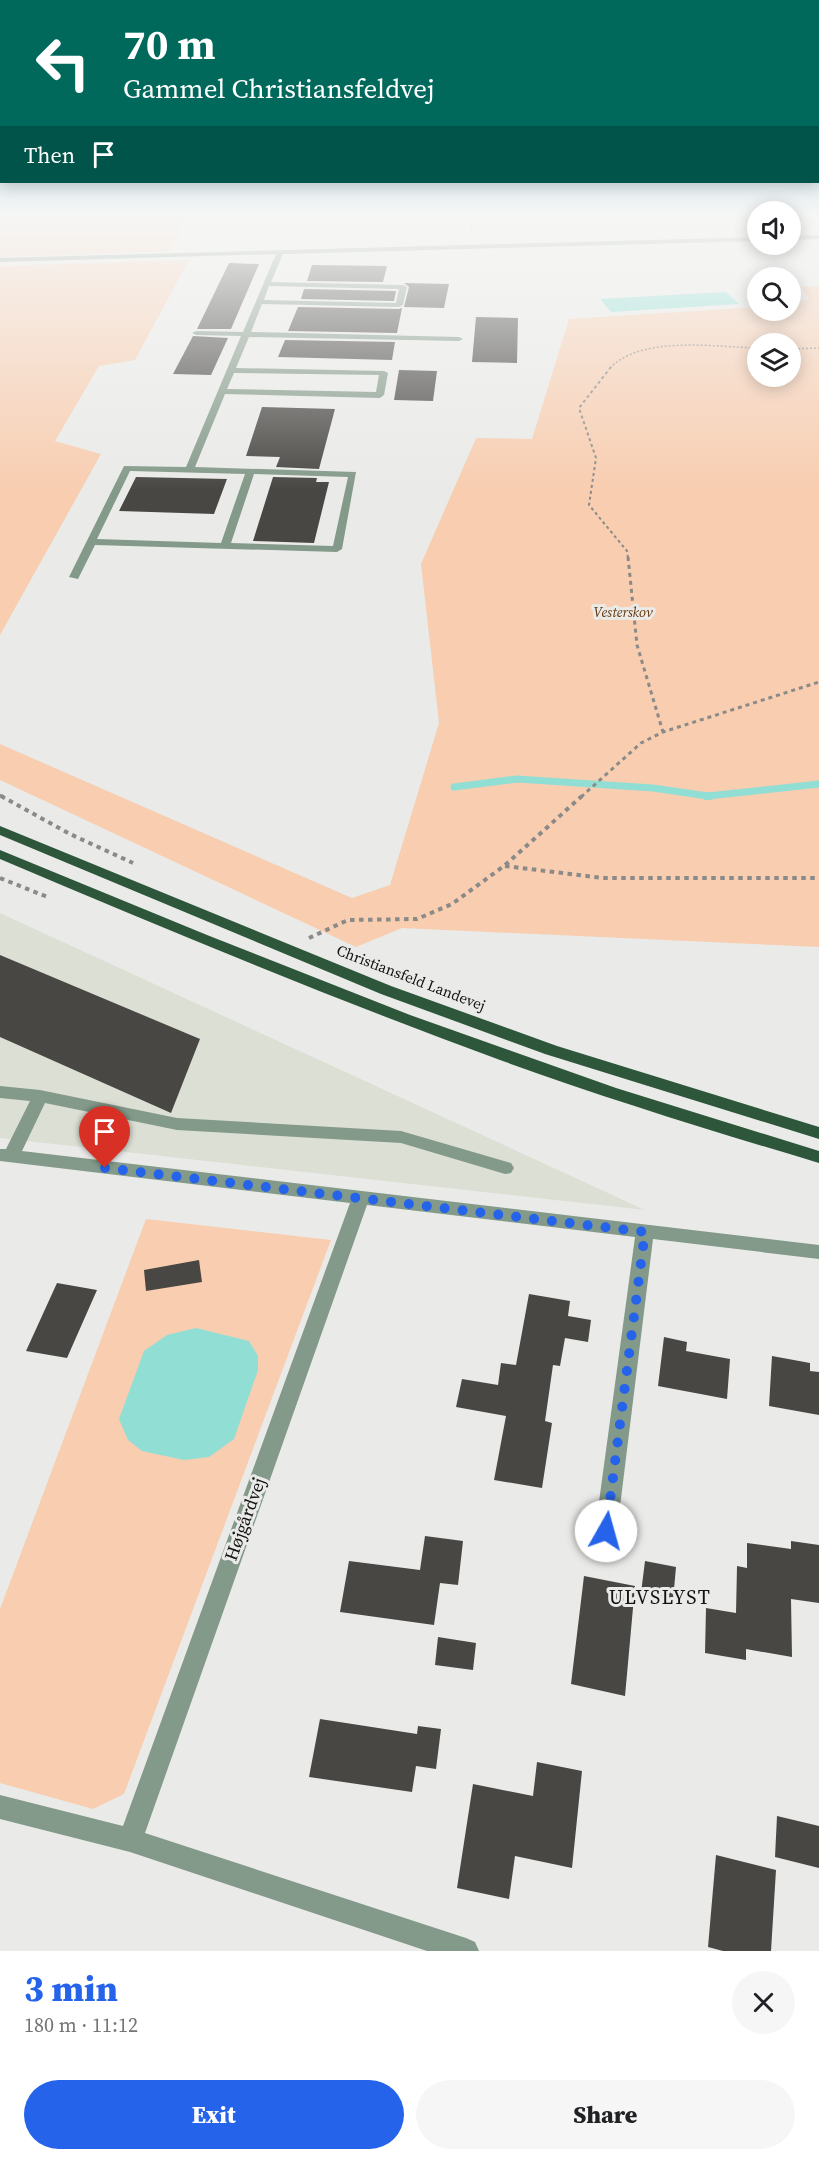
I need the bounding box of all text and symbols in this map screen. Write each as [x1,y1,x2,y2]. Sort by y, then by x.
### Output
text: 70 m [123,15,216,73]
icon: left [24,24,102,102]
text: Gammel Christiansfeldvej [123,70,434,107]
icon: arrive [87,138,120,171]
text: Then [24,140,75,170]
map controls [747,201,801,387]
button: sound [747,201,801,255]
button: search [747,267,801,321]
button: layers [747,333,801,387]
park label: Vesterskov [593,602,653,622]
street label: Christiansfeld Landevej [334,939,489,1016]
pin [79,1106,130,1168]
icon: arrive [88,1115,121,1148]
street label: Højgårdvej [218,1474,271,1564]
position arrow [574,1499,638,1563]
district label: ULVSLYST [609,1583,711,1611]
text: 3 min [24,1964,118,2013]
button: close [732,1971,795,2034]
text: 180 m · 11:12 [24,2011,138,2039]
button: Exit [24,2080,404,2149]
button: Share [416,2080,795,2149]

